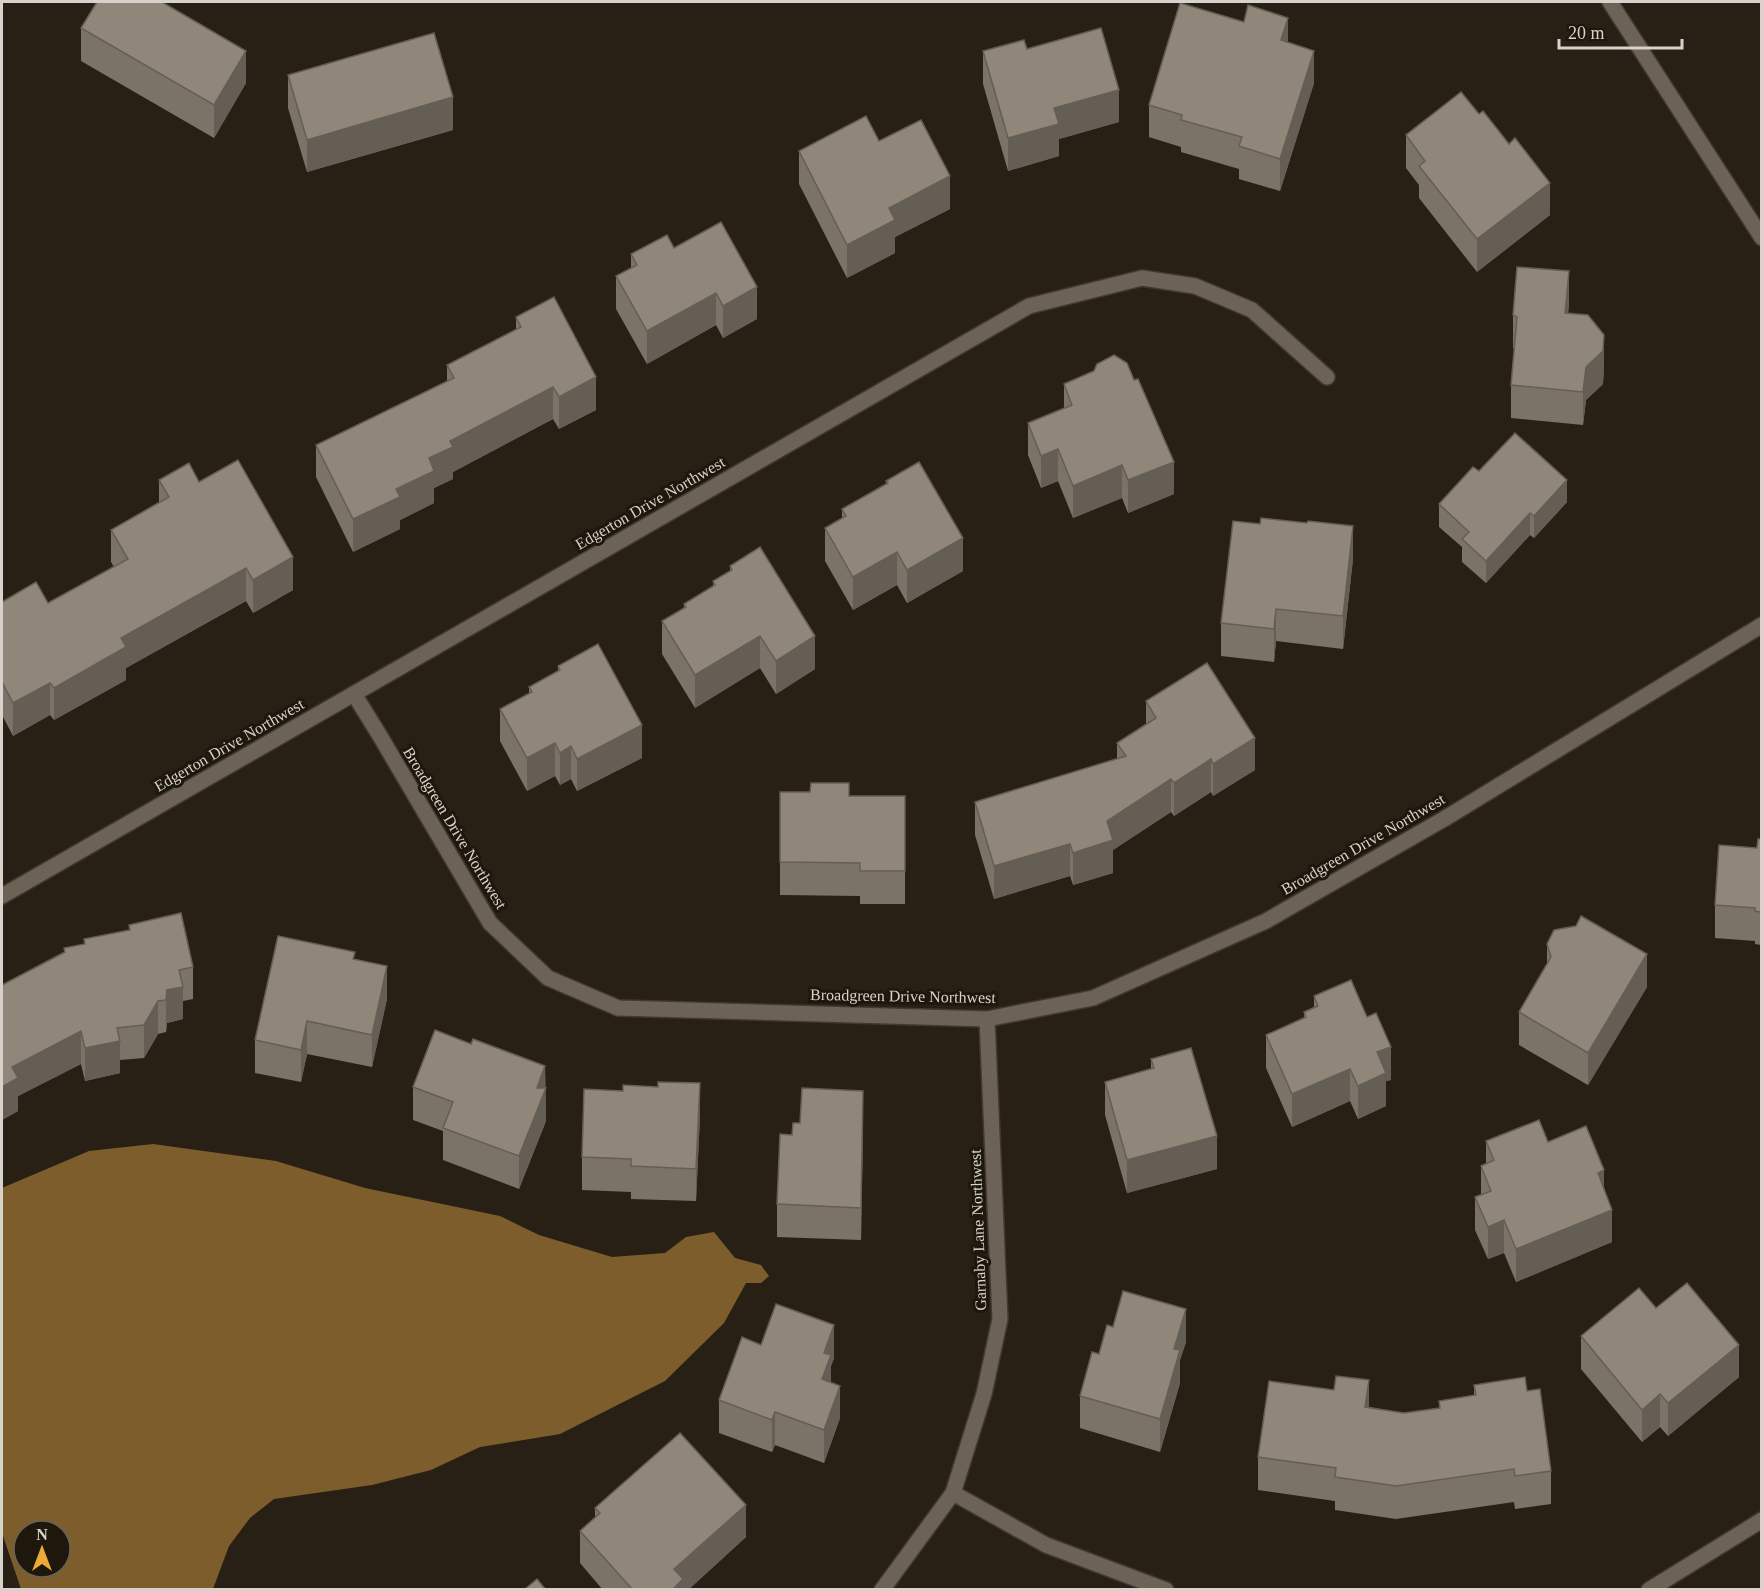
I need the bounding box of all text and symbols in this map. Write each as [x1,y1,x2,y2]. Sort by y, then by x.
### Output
scale bar [1559,12,1682,50]
text: 20 m [1568,23,1605,43]
street label: Edgerton Drive Northwest [572,453,729,554]
street label: Edgerton Drive Northwest [151,695,308,796]
street label: Broadgreen Drive Northwest [399,744,510,913]
street label: Broadgreen Drive Northwest [1278,790,1449,899]
street label: Broadgreen Drive Northwest [810,986,997,1007]
street label: Garnaby Lane Northwest [967,1148,990,1311]
north arrow [12,1519,72,1579]
text: N [36,1526,48,1543]

